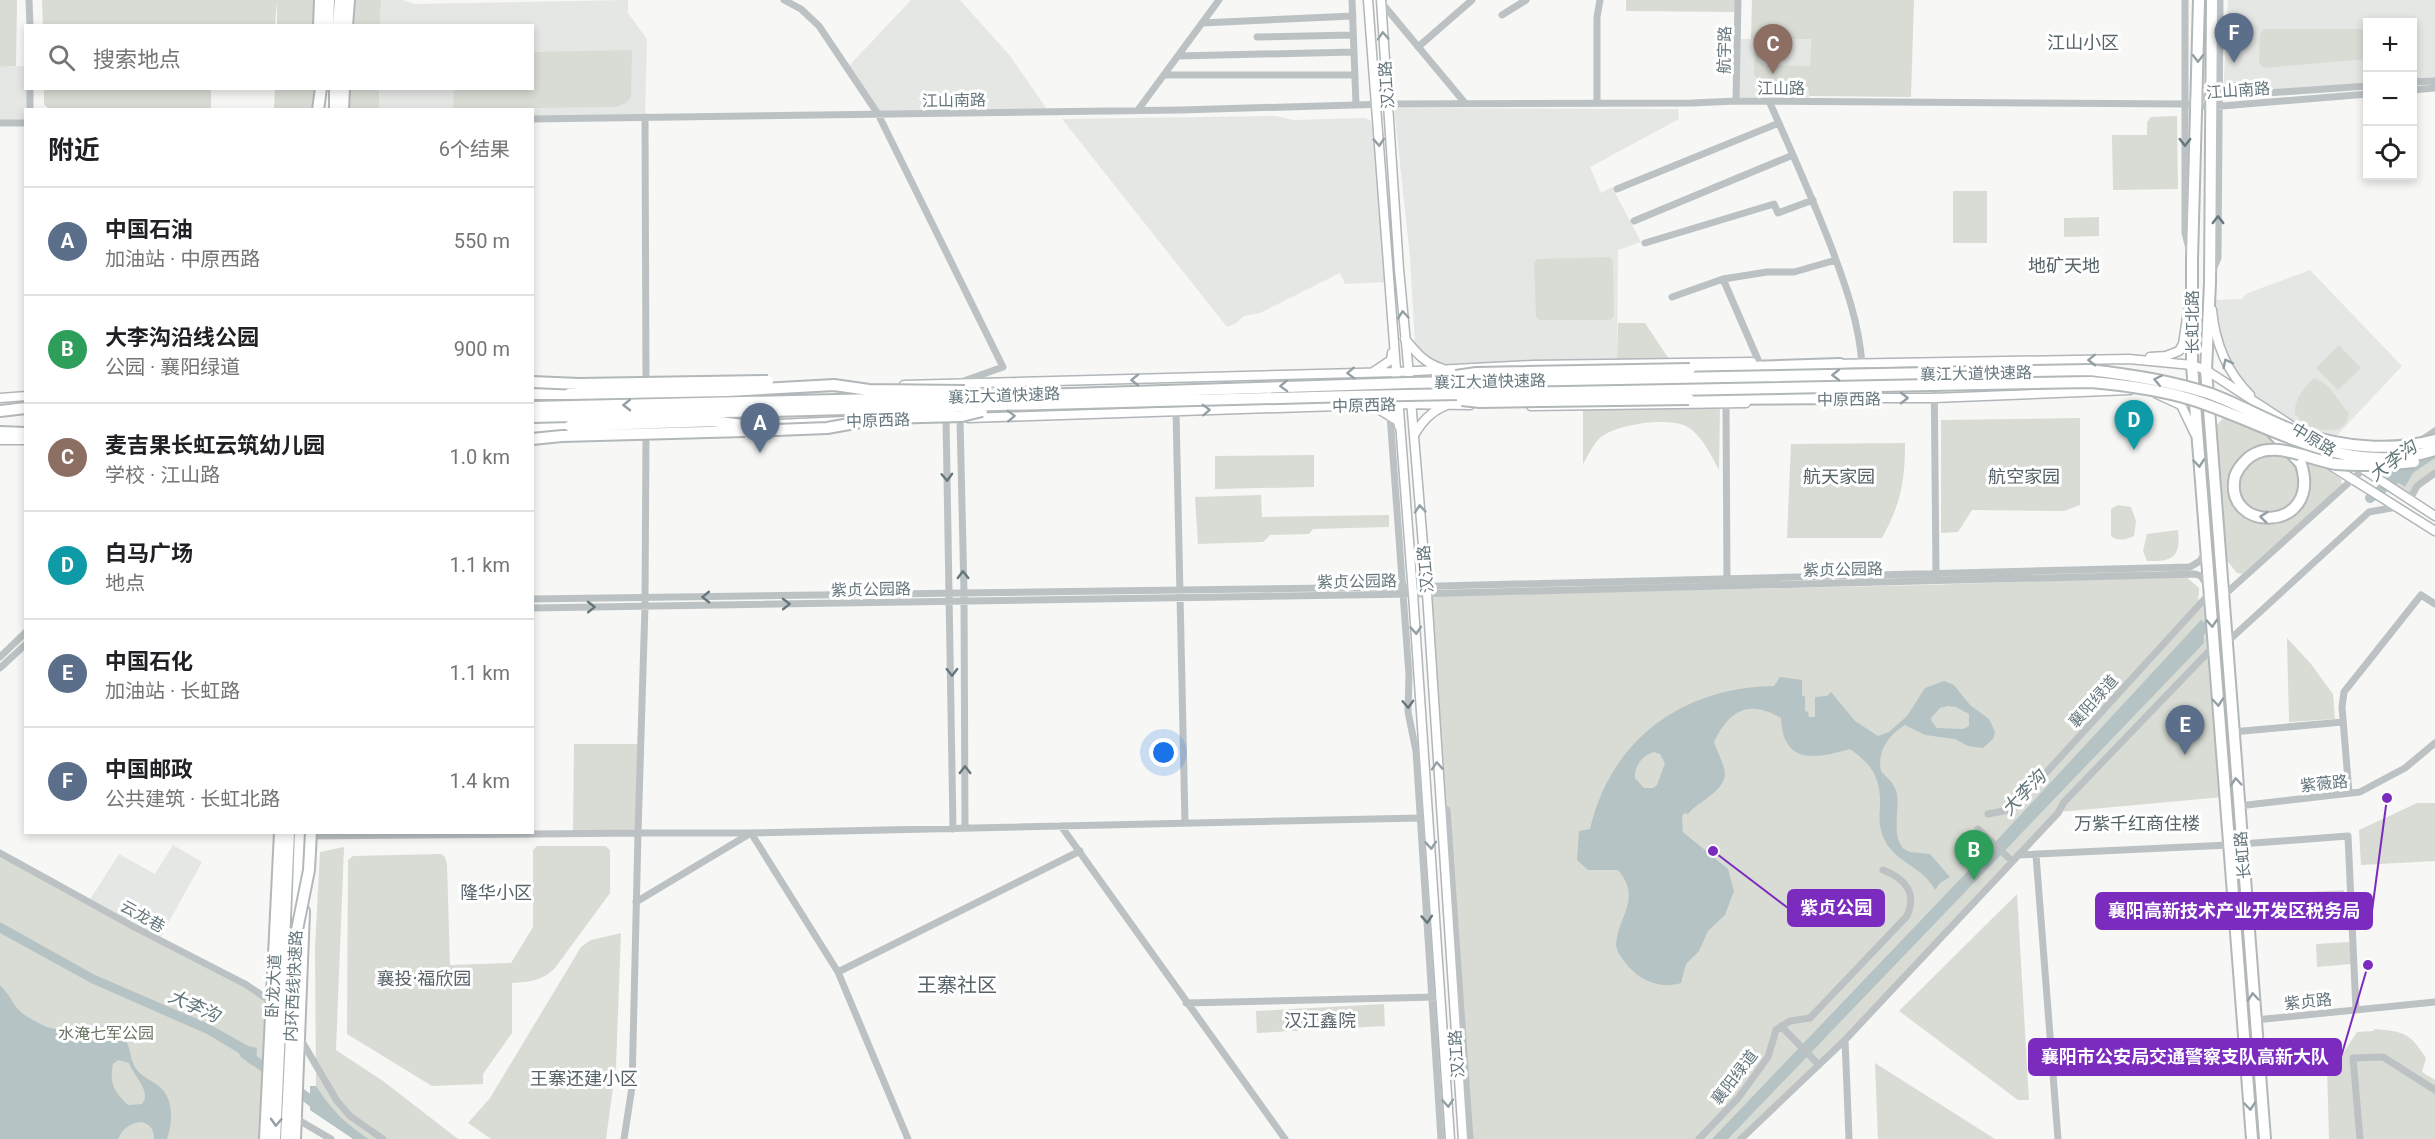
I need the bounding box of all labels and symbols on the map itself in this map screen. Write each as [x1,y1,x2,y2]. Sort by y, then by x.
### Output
pin: F [2214,14,2254,63]
pin: C [1754,25,1792,74]
street label: 航宇路 [1715,26,1734,74]
one-way arrow [1377,32,1390,41]
district label: 江山小区 [2047,32,2119,53]
one-way arrow [2192,54,2204,63]
street label: 汉江路 [1375,60,1398,110]
street label: 江山路 [1757,79,1805,98]
street label: 江山南路 [2205,79,2271,102]
street label: 江山南路 [922,90,986,111]
one-way arrow [1373,138,1386,147]
one-way arrow [2179,138,2191,147]
one-way arrow [2212,216,2224,225]
district label: 地矿天地 [2028,255,2100,276]
street label: 长虹北路 [2183,290,2202,354]
one-way arrow [1397,310,1410,319]
one-way arrow [2087,353,2096,366]
one-way arrow [2223,358,2234,369]
street label: 襄江大道快速路 [1920,363,2032,384]
one-way arrow [1346,367,1355,380]
one-way arrow [1831,369,1840,381]
street label: 襄江大道快速路 [1434,371,1546,392]
one-way arrow [1130,373,1139,386]
one-way arrow [2153,374,2163,387]
one-way arrow [1279,380,1288,393]
street label: 襄江大道快速路 [948,384,1060,407]
street label: 中原西路 [1817,389,1881,410]
one-way arrow [1900,392,1909,404]
street label: 中原西路 [1332,395,1396,416]
one-way arrow [623,398,632,411]
pin: D [2114,400,2154,450]
pin: A [740,404,780,453]
one-way arrow [1201,404,1210,416]
street label: 中原西路 [846,410,910,431]
one-way arrow [1006,410,1015,423]
street label: 中原路 [2288,419,2339,460]
water label: 大李沟 [2365,435,2422,485]
one-way arrow [2192,459,2205,468]
district label: 航天家园 [1803,466,1875,487]
district label: 航空家园 [1988,466,2060,487]
one-way arrow [941,472,954,481]
one-way arrow [1414,504,1427,514]
one-way arrow [2260,511,2269,524]
street label: 汉江路 [1414,544,1437,594]
street label: 紫贞公园路 [1803,559,1883,580]
one-way arrow [957,570,970,579]
street label: 紫贞公园路 [1317,571,1397,592]
street label: 紫贞公园路 [831,579,911,600]
one-way arrow [701,591,710,603]
one-way arrow [781,598,790,610]
one-way arrow [586,601,595,613]
one-way arrow [2205,618,2218,627]
one-way arrow [1409,625,1422,634]
one-way arrow [945,667,958,676]
street label: 襄阳绿道 [2065,671,2122,731]
one-way arrow [2211,697,2224,706]
one-way arrow [1401,700,1414,709]
pin: E [2166,706,2204,755]
your location [1149,738,1178,767]
one-way arrow [1431,762,1444,771]
water label: 大李沟 [1997,764,2051,819]
one-way arrow [959,765,971,774]
street label: 紫薇路 [2299,772,2349,795]
one-way arrow [2230,777,2243,786]
district label: 万紫千红商住楼 [2074,813,2200,834]
pin: B [1954,830,1994,880]
street label: 长虹路 [2231,830,2254,880]
one-way arrow [1424,841,1437,850]
district label: 隆华小区 [460,882,532,903]
callout: 紫贞公园 [1788,890,1884,926]
callout: 襄阳高新技术产业开发区税务局 [2096,893,2372,929]
street label: 云龙巷 [117,896,168,936]
text: 紫贞公园 [1800,897,1872,918]
text: 襄阳高新技术产业开发区税务局 [2108,900,2360,921]
one-way arrow [1420,914,1433,923]
street label: 内环西线快速路 [281,930,306,1042]
street label: 卧龙大道 [262,954,285,1018]
district label: 襄投·福欣园 [377,968,471,989]
district label: 王寨社区 [917,973,997,997]
water label: 大李沟 [165,985,225,1027]
street label: 紫贞路 [2283,990,2333,1013]
one-way arrow [2247,992,2260,1002]
district label: 汉江鑫院 [1284,1010,1356,1031]
park label: 水淹七军公园 [58,1024,154,1043]
street label: 汉江路 [1445,1029,1468,1079]
callout: 襄阳市公安局交通警察支队高新大队 [2029,1039,2341,1075]
street label: 襄阳绿道 [1707,1046,1762,1108]
text: 襄阳市公安局交通警察支队高新大队 [2041,1046,2329,1067]
district label: 王寨还建小区 [530,1068,638,1089]
one-way arrow [1441,1098,1454,1107]
one-way arrow [2243,1101,2256,1110]
one-way arrow [269,1117,282,1126]

